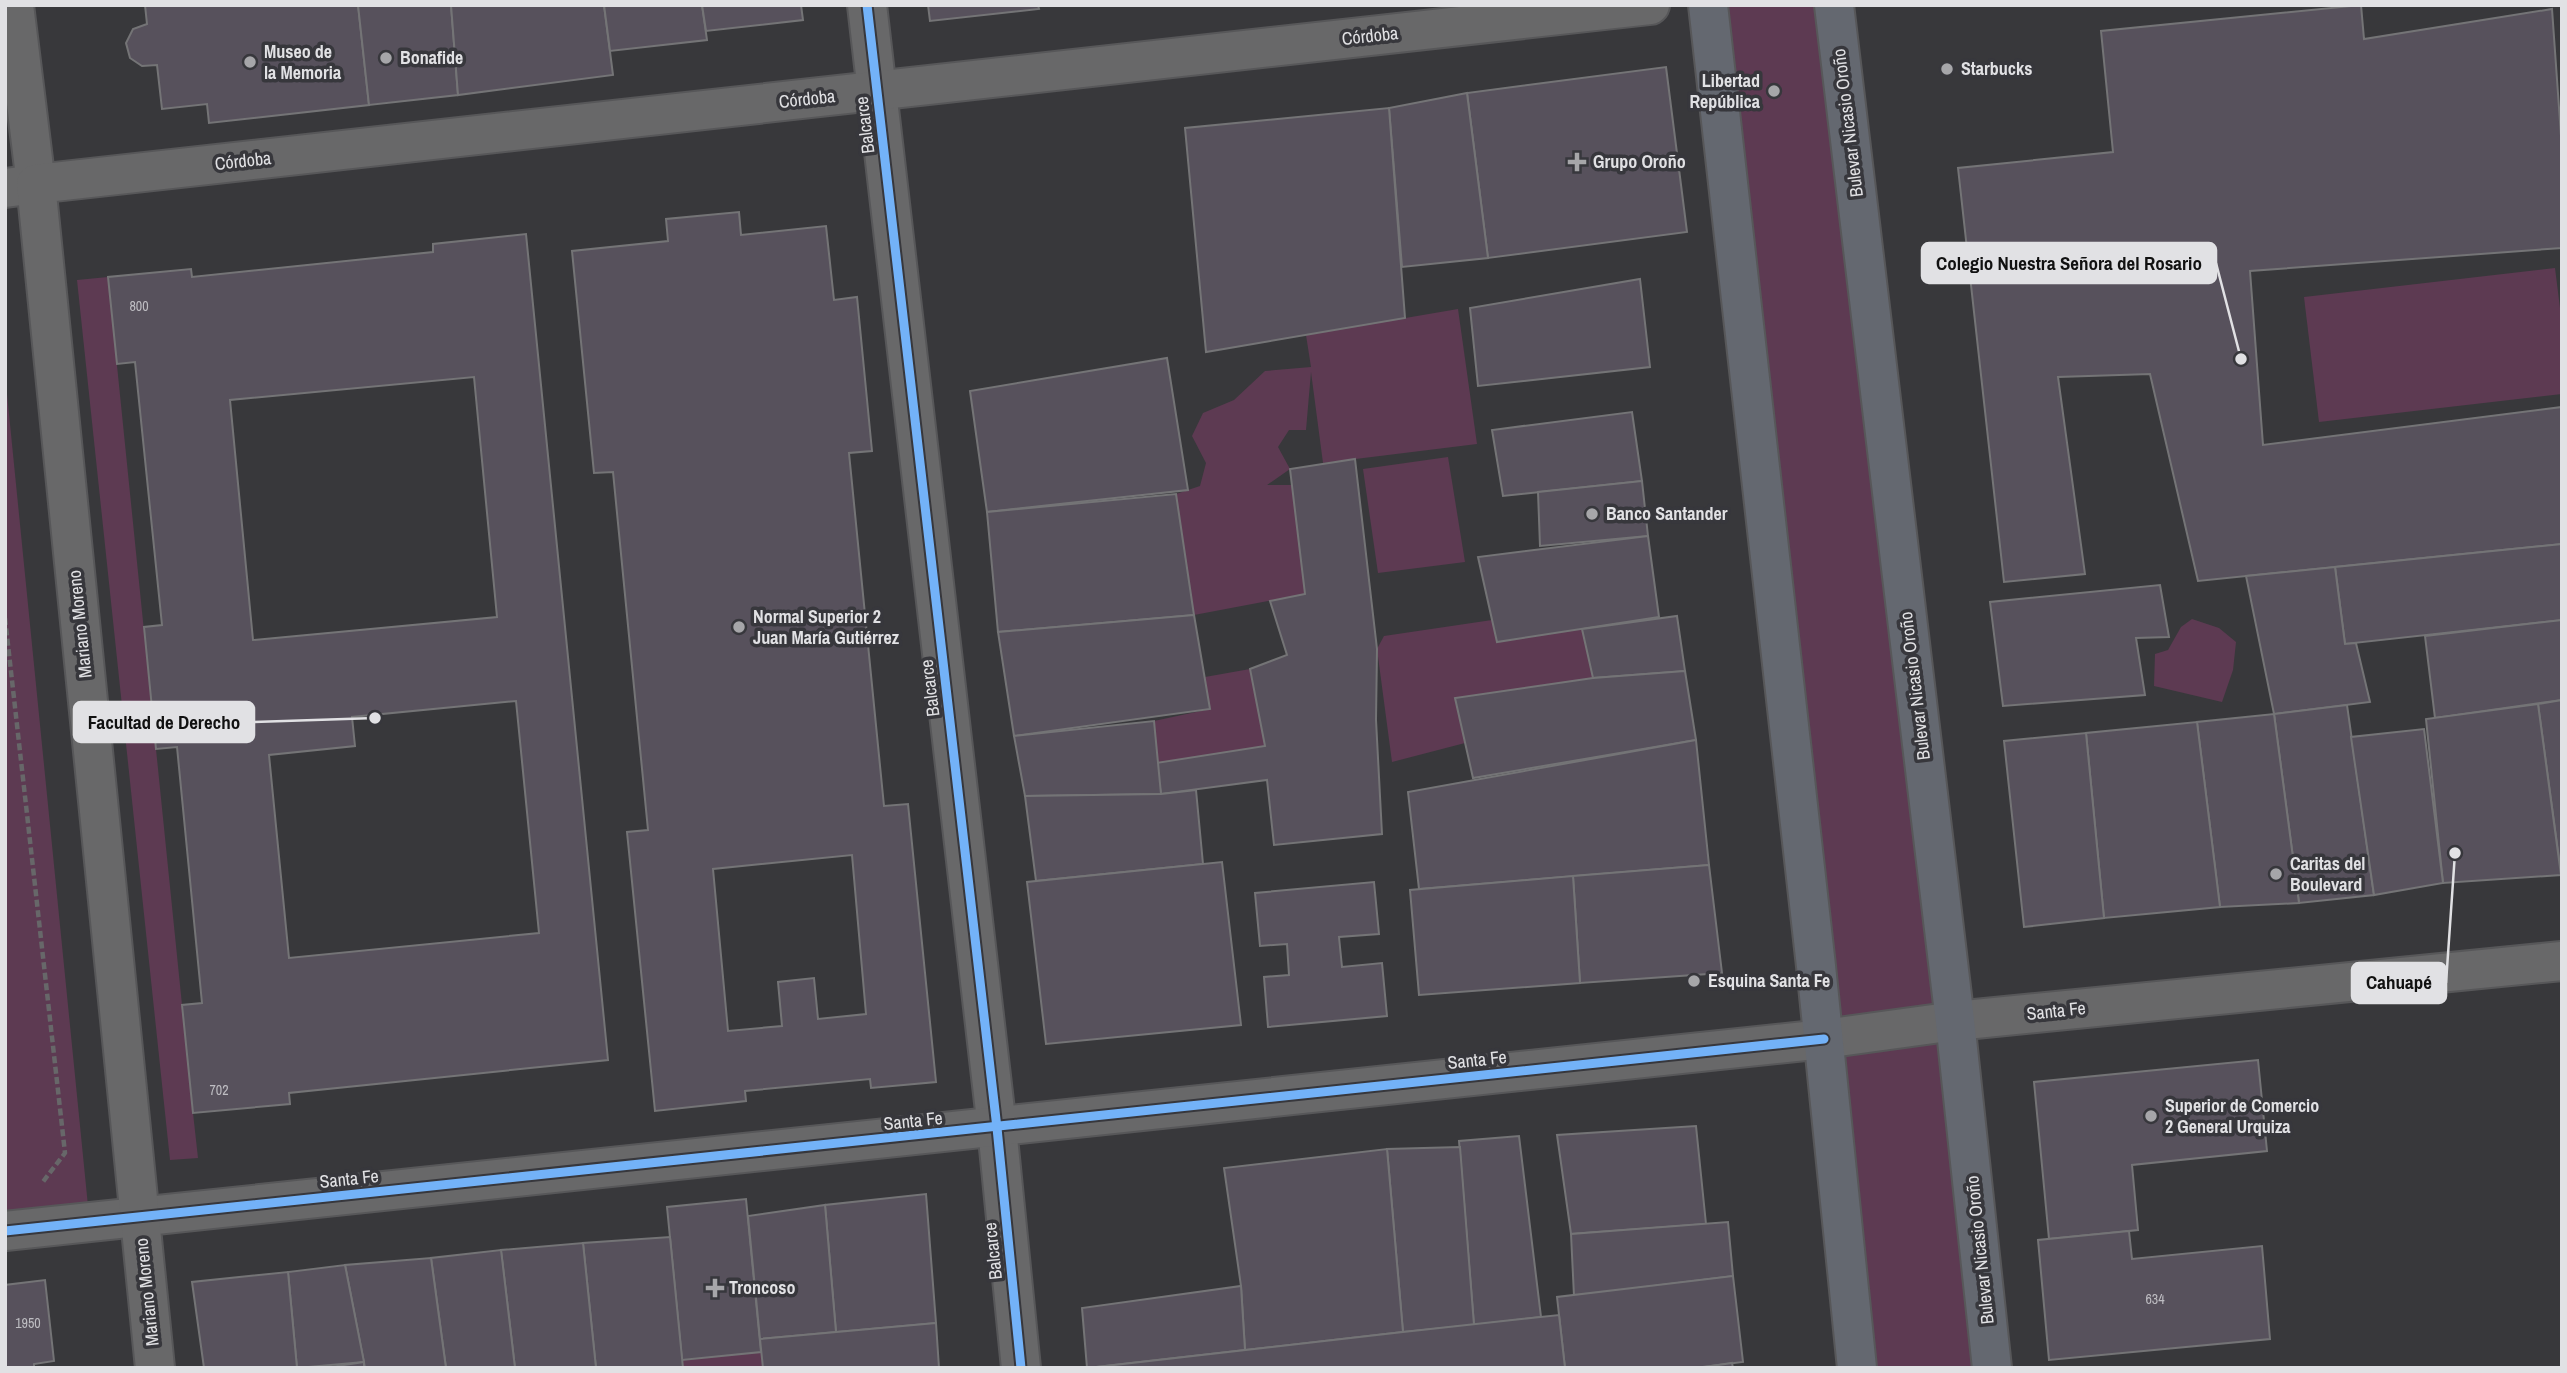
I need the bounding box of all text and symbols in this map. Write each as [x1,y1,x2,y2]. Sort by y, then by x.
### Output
street label: Córdoba [1340,20,1399,51]
place label: Museo de la Memoria [264,39,342,85]
place label: Bonafide [400,45,463,70]
street label: Bulevar Nicasio Oroño [1826,47,1869,199]
marker: Bonafide [378,50,394,66]
marker: Museo de la Memoria [242,54,258,70]
place label: Starbucks [1961,56,2032,81]
marker: Starbucks [1939,61,1955,77]
place label: Libertad República [1689,68,1761,114]
street label: Córdoba [777,83,836,114]
marker: Libertad República [1766,83,1782,99]
street label: Balcarce [849,95,880,155]
street label: Córdoba [213,145,272,176]
place label: Grupo Oroño [1593,149,1686,174]
marker: Grupo Oroño [1567,152,1587,172]
callout: Colegio Nuestra Señora del Rosario [1922,243,2216,283]
text: Colegio Nuestra Señora del Rosario [1936,250,2202,276]
house number: 800 [129,297,149,315]
place label: Banco Santander [1606,501,1728,526]
marker: Banco Santander [1584,506,1600,522]
street label: Mariano Moreno [61,569,98,679]
place label: Normal Superior 2 Juan María Gutiérrez [753,604,900,650]
street label: Bulevar Nicasio Oroño [1893,610,1936,762]
marker: Normal Superior 2 Juan María Gutiérrez [731,619,747,635]
street label: Balcarce [914,658,945,718]
callout: Facultad de Derecho [74,702,254,742]
text: Facultad de Derecho [88,709,240,735]
place label: Caritas del Boulevard [2290,851,2365,897]
marker: Caritas del Boulevard [2268,866,2284,882]
callout: Cahuapé [2352,963,2446,1003]
place label: Esquina Santa Fe [1708,968,1830,993]
text: Cahuapé [2366,969,2432,995]
marker: Esquina Santa Fe [1686,973,1702,989]
street label: Santa Fe [2025,995,2087,1026]
street label: Santa Fe [1446,1044,1508,1075]
house number: 702 [209,1081,229,1099]
place label: Superior de Comercio 2 General Urquiza [2165,1093,2319,1139]
street label: Santa Fe [882,1105,944,1136]
marker: Superior de Comercio 2 General Urquiza [2143,1108,2159,1124]
street label: Santa Fe [318,1163,380,1194]
street label: Bulevar Nicasio Oroño [1959,1174,2000,1326]
street label: Balcarce [977,1221,1008,1281]
street label: Mariano Moreno [128,1237,165,1347]
place label: Troncoso [729,1275,795,1300]
marker: Troncoso [707,1280,723,1296]
house number: 634 [2145,1290,2165,1308]
house number: 1950 [15,1314,41,1332]

